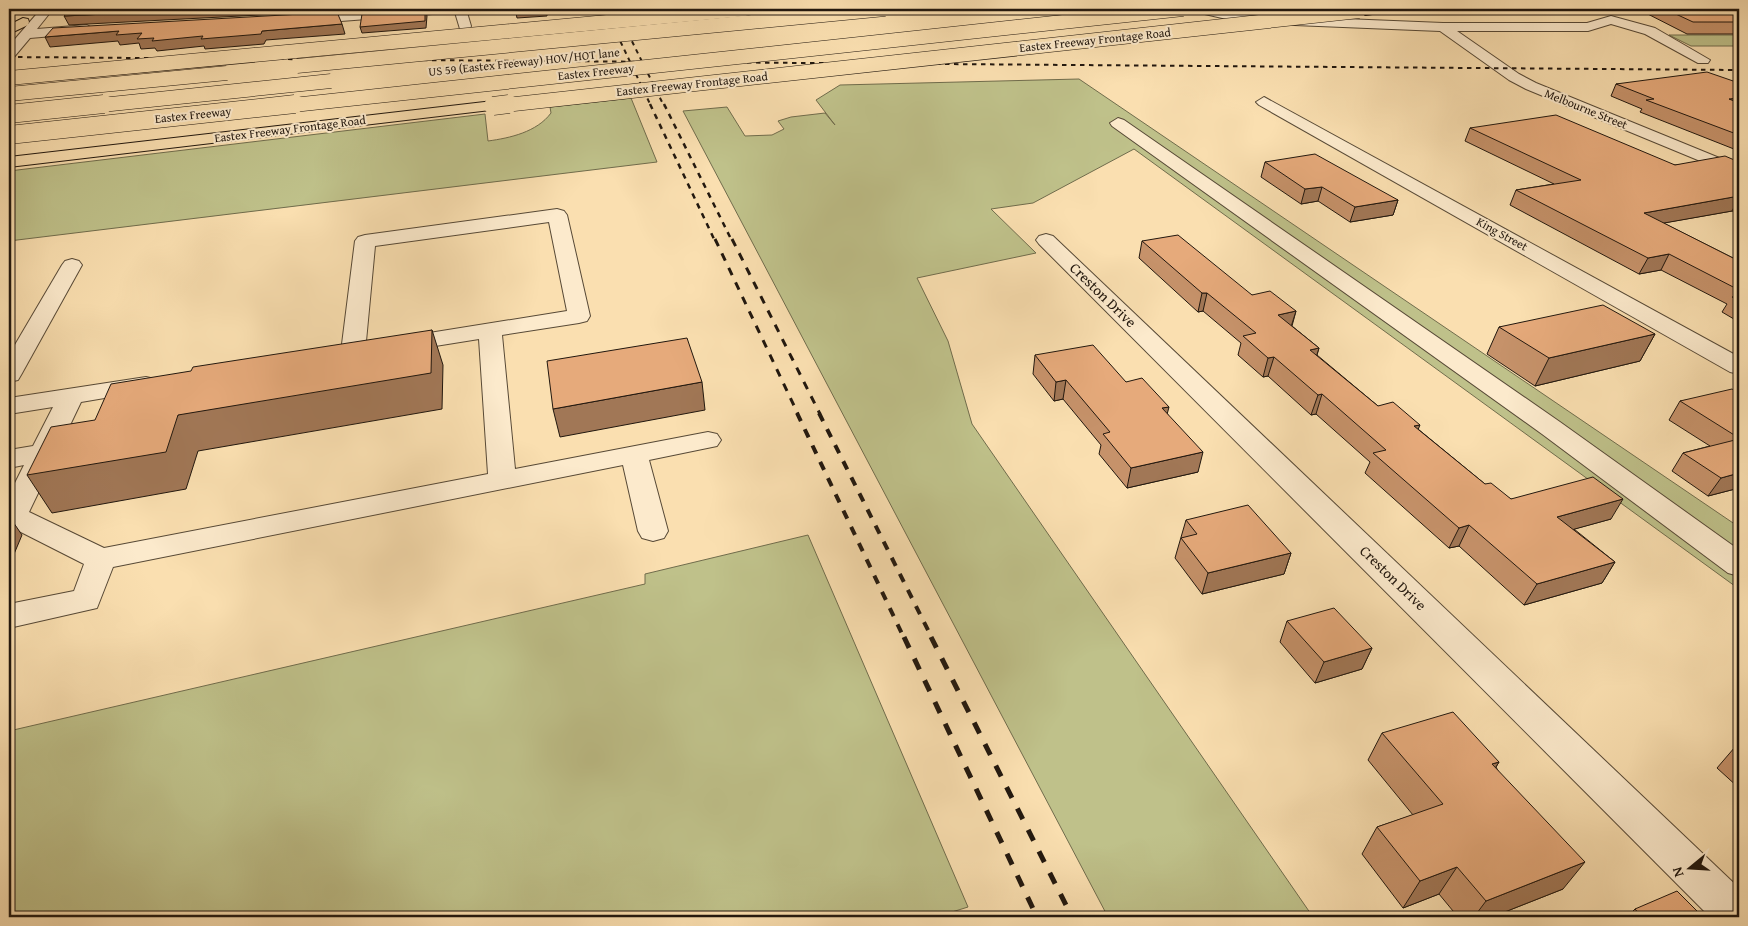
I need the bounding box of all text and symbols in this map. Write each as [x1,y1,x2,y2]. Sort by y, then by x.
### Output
street label: Eastex Freeway Frontage Road [1018,23,1172,56]
street label: US 59 (Eastex Freeway) HOV/HOT lane [428,45,620,79]
street label: Eastex Freeway [557,61,635,83]
street label: Eastex Freeway Frontage Road [615,67,769,100]
street label: Melbourne Street [1542,84,1631,133]
street label: Eastex Freeway [154,102,232,127]
street label: Eastex Freeway Frontage Road [213,111,367,146]
street label: King Street [1474,213,1532,255]
street label: Creston Drive [1065,257,1141,332]
street label: Creston Drive [1355,540,1431,615]
north arrow [1666,844,1716,894]
text: N [1666,864,1689,880]

